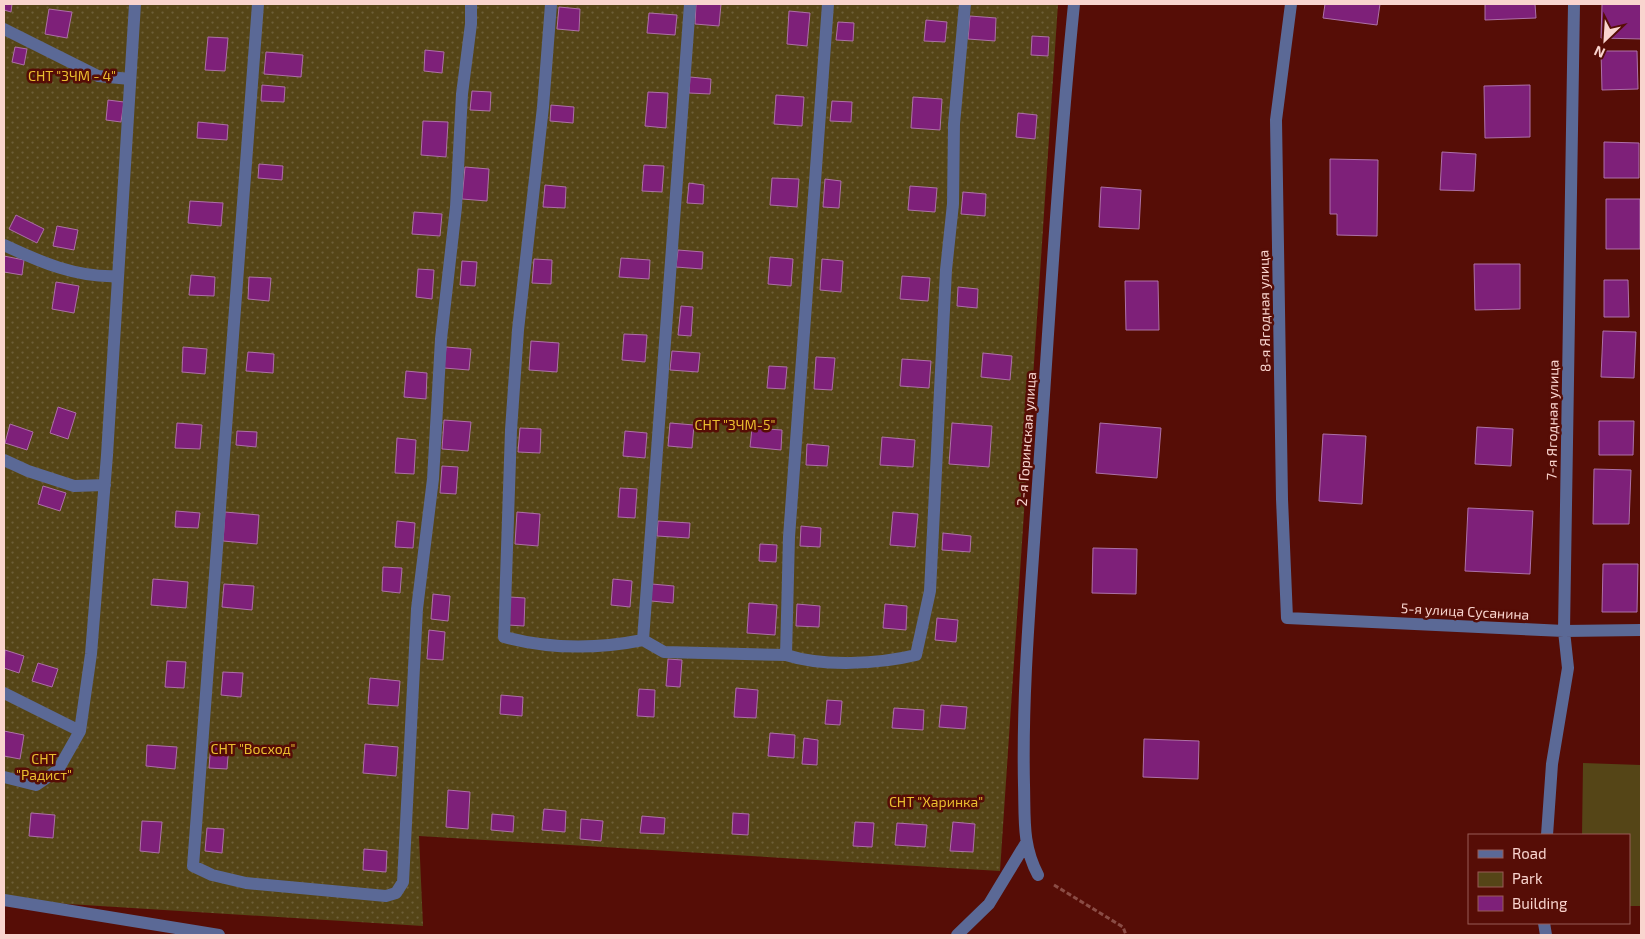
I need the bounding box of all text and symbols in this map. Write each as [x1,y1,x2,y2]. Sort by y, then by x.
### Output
north arrow [1580,15,1630,65]
text: N [1591,42,1607,62]
park label: СНТ "ЗЧМ - 4" [28,67,116,84]
street label: 8-я Ягодная улица [1254,250,1274,372]
street label: 7-я Ягодная улица [1542,360,1562,480]
street label: 2-я Горинская улица [1013,371,1039,507]
park label: СНТ "ЗЧМ-5" [695,416,775,433]
street label: 5-я улица Сусанина [1400,599,1530,623]
park label: СНТ "Восход" [210,740,296,757]
park label: СНТ "Радист" [16,750,72,783]
park label: СНТ "Харинка" [889,793,983,810]
legend [1468,834,1630,924]
text: Road [1512,844,1547,862]
text: Park [1512,869,1543,887]
text: Building [1512,894,1568,912]

